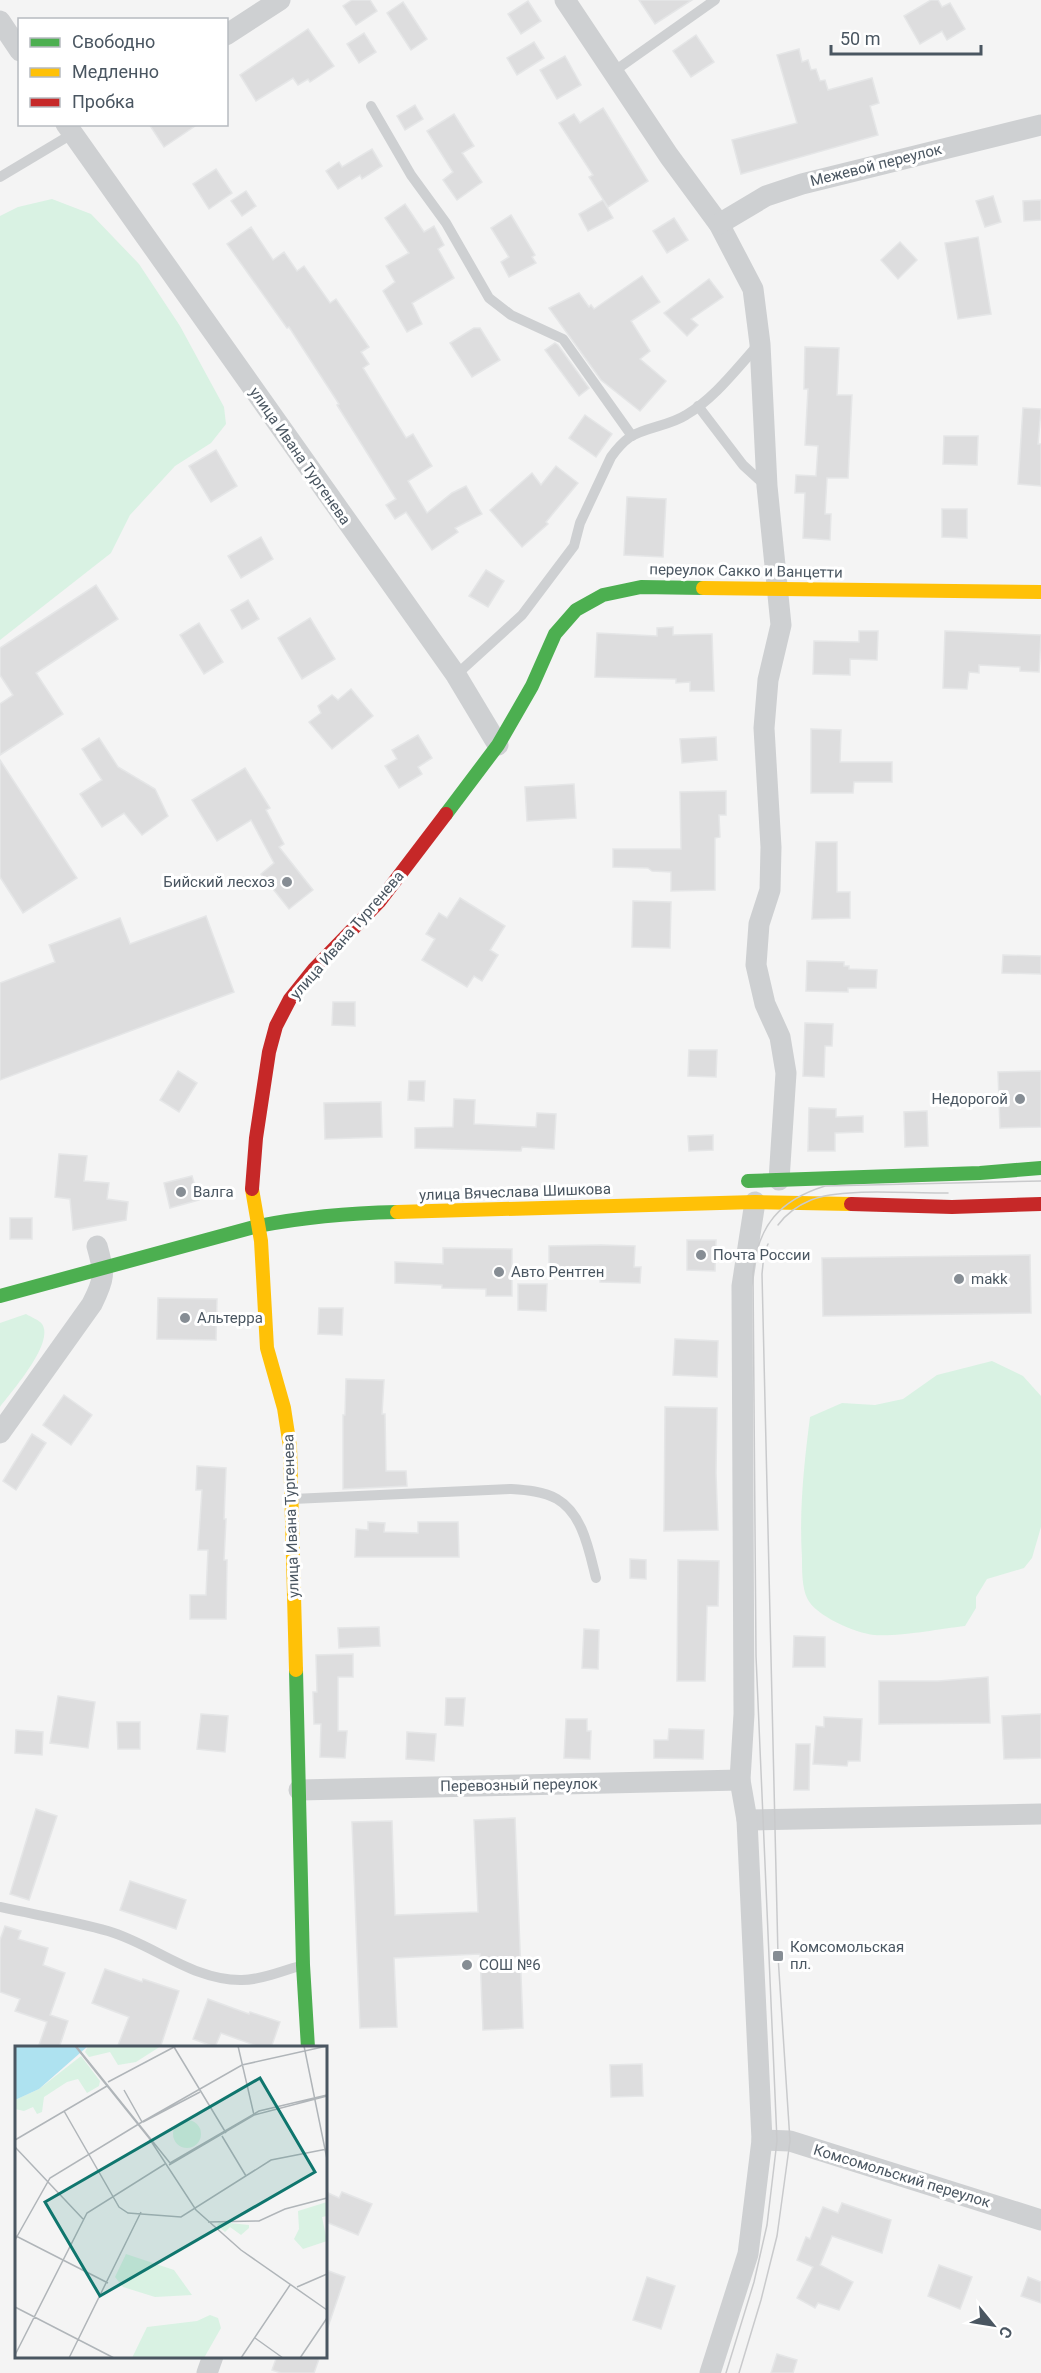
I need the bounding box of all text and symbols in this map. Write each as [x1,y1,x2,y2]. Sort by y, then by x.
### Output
legend [18,18,228,126]
scale bar [831,18,981,56]
text: 50 m [840,28,880,49]
text: Свободно [72,31,155,52]
text: Медленно [72,61,159,82]
text: Пробка [72,91,135,112]
street label: Межевой переулок [808,140,944,190]
street label: улица Ивана Тургенева [246,384,354,528]
street label: переулок Сакко и Ванцетти [649,560,843,582]
street label: улица Ивана Тургенева [286,867,408,1003]
place label: Бийский лесхоз [163,873,275,891]
marker: Бийский лесхоз [280,875,294,889]
place label: Недорогой [931,1090,1008,1108]
marker: Недорогой [1013,1092,1027,1106]
street label: улица Вячеслава Шишкова [419,1180,611,1204]
place label: Валга [193,1183,234,1201]
marker: Валга [174,1185,188,1199]
place label: Почта России [713,1246,810,1264]
marker: Почта России [694,1248,708,1262]
place label: Авто Рентген [511,1263,604,1281]
marker: Авто Рентген [492,1265,506,1279]
place label: makk [971,1270,1008,1288]
marker: makk [952,1272,966,1286]
place label: Альтерра [197,1309,263,1327]
marker: Альтерра [178,1311,192,1325]
street label: улица Ивана Тургенева [279,1434,303,1598]
street label: Перевозный переулок [440,1775,598,1795]
place label: Комсомольская пл. [790,1938,904,1973]
marker: Комсомольская пл. [771,1949,785,1963]
place label: СОШ №6 [479,1956,541,1974]
marker: СОШ №6 [460,1958,474,1972]
inset map [15,2046,327,2358]
street label: Комсомольский переулок [811,2141,993,2211]
north arrow [963,2295,1023,2355]
text: С [995,2323,1016,2342]

